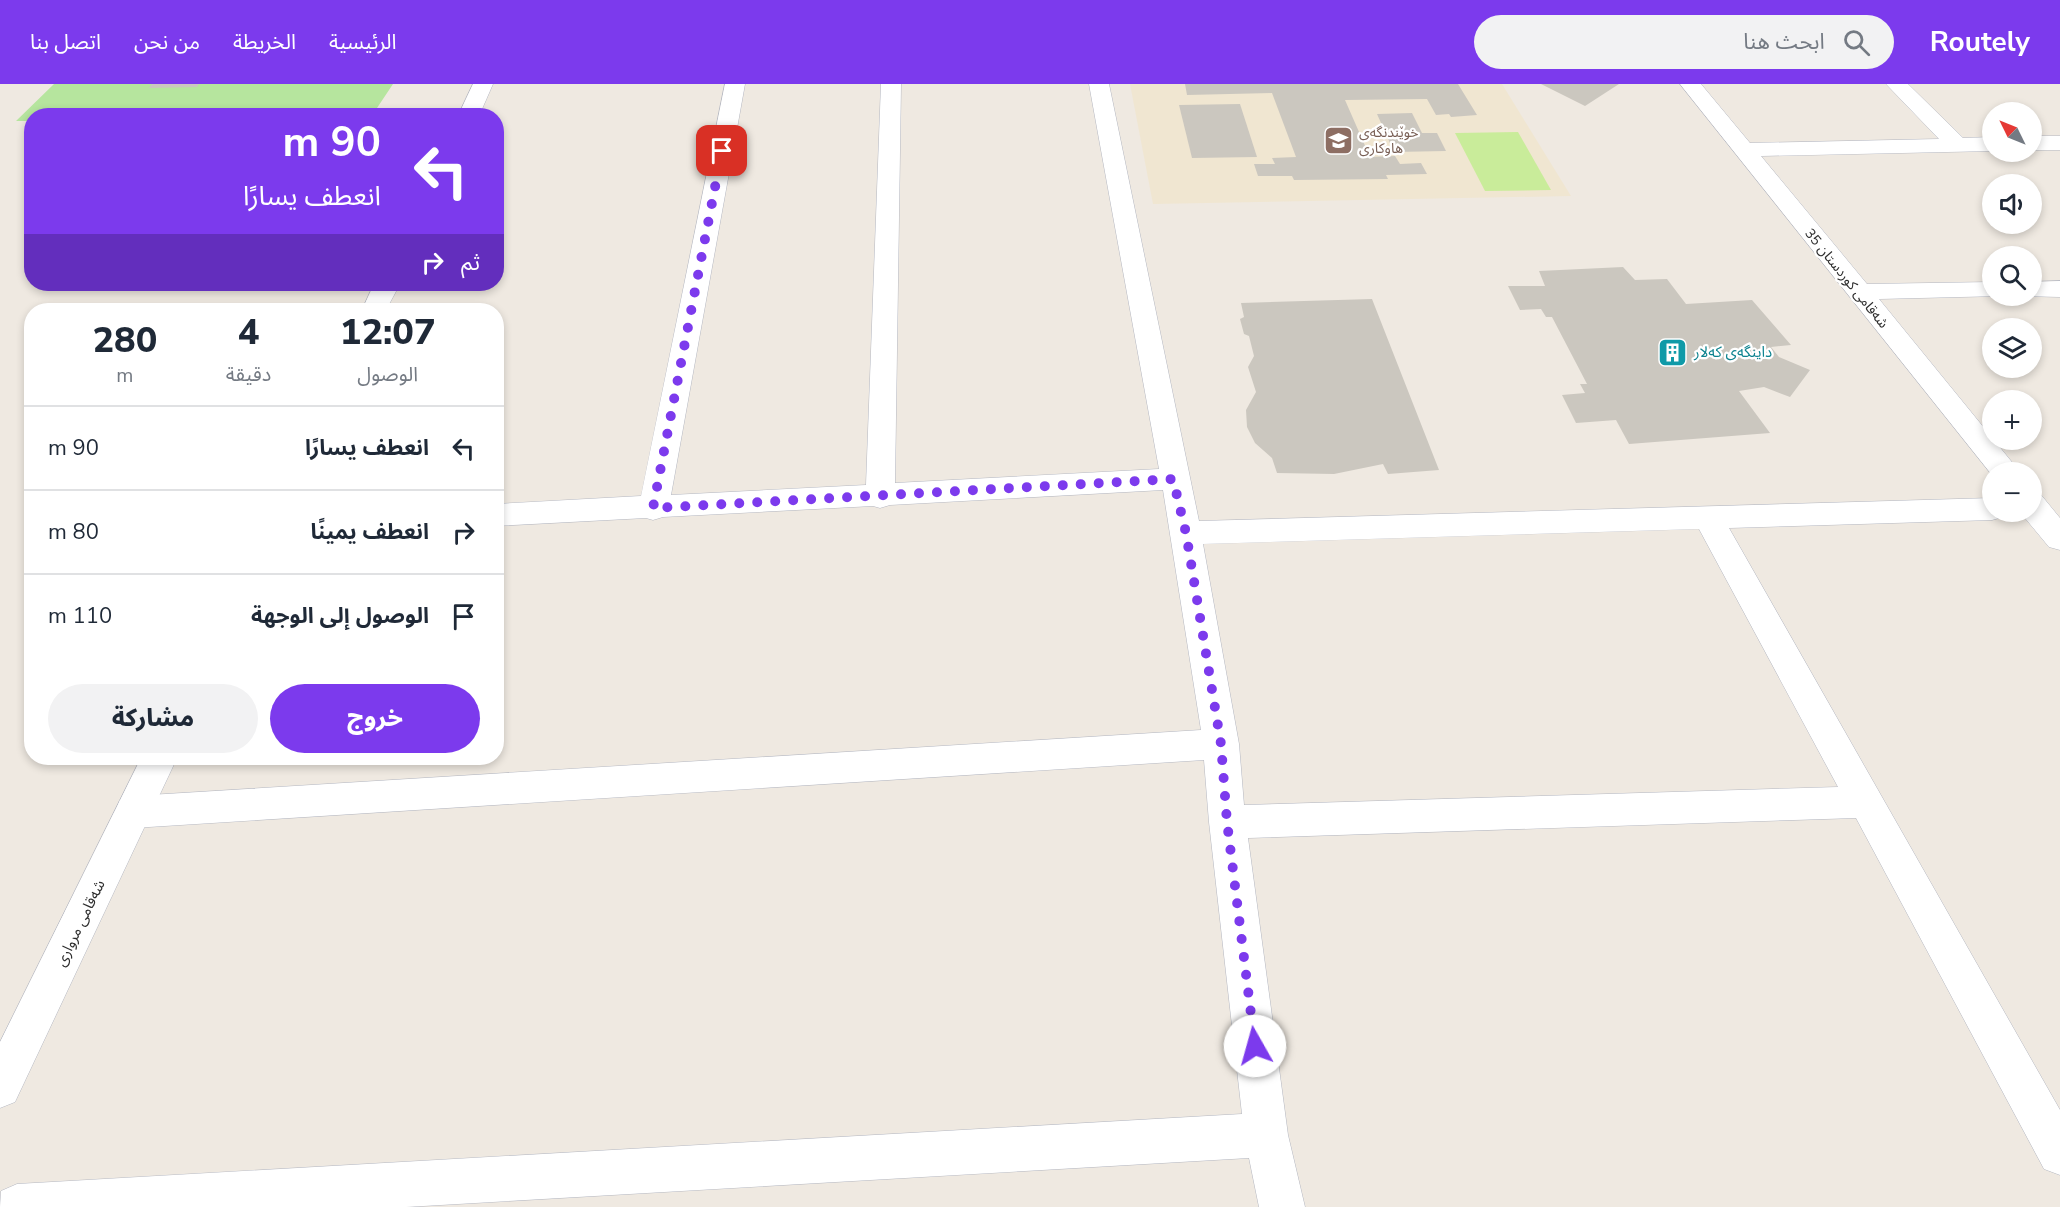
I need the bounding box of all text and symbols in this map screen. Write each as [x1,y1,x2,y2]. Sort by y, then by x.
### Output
search box [1474,15,1894,69]
text: Routely [1930,23,2030,61]
icon: search [1840,26,1873,59]
text: ابحث هنا [1743,27,1825,57]
text: اتصل بنا [30,28,101,56]
text: من نحن [134,28,200,56]
text: الخريطة [233,28,296,56]
text: الرئيسية [329,28,396,56]
north arrow [1982,102,2042,162]
map controls [1982,102,2042,522]
text: 90 m [282,114,381,171]
place label: خوێندنگەی هاوکاری [1359,123,1419,158]
school or university icon: خوێندنگەی هاوکاری [1322,124,1354,156]
pin [696,125,747,176]
icon: left [402,132,480,210]
icon: arrive [705,134,738,167]
button: sound [1982,174,2042,234]
text: انعطف يسارًا [243,178,381,215]
street label: شەقامی کوردستان 35 [1800,224,1893,332]
icon: right [416,246,449,279]
button: search [1982,246,2042,306]
text: ثم [461,248,480,278]
text: 4 [238,308,259,357]
text: 12:07 [340,308,436,357]
text: 280 [93,316,157,365]
button: layers [1982,318,2042,378]
building icon: داینگەی کەلار [1657,336,1689,368]
place label: داینگەی کەلار [1693,342,1772,362]
text: دقيقة [226,361,271,388]
text: الوصول [357,361,418,388]
text: m [116,362,133,389]
button: + [1982,390,2042,450]
icon: left [447,432,480,465]
text: 90 m [48,433,99,463]
text: انعطف يسارًا [305,433,429,463]
button: − [1982,462,2042,522]
icon: right [447,516,480,549]
text: 80 m [48,517,99,547]
text: انعطف يمينًا [311,517,429,547]
icon: arrive [447,600,480,633]
text: 110 m [48,601,112,631]
text: الوصول إلى الوجهة [251,601,429,631]
button: مشاركة [48,684,258,753]
button: خروج [270,684,480,753]
street label: شەقامی مرواری [50,876,110,970]
position arrow [1223,1014,1287,1078]

